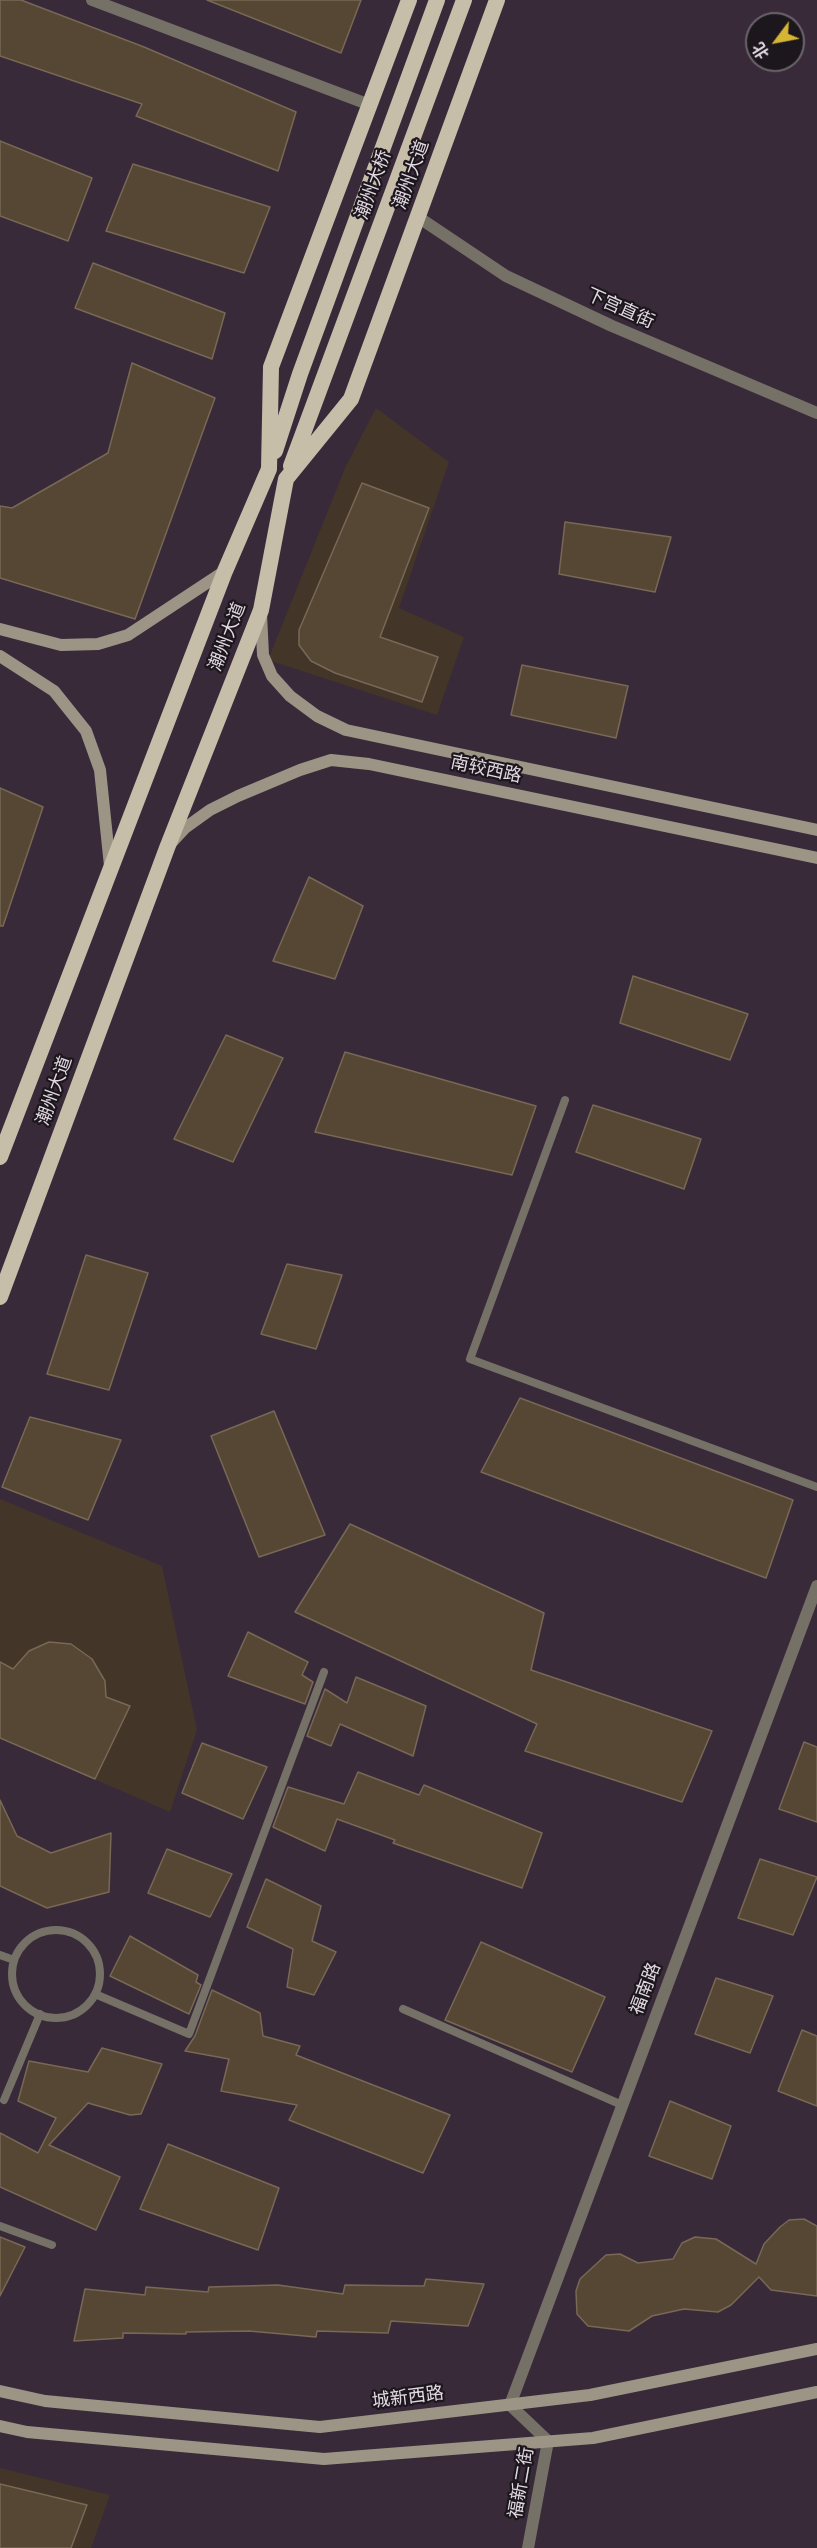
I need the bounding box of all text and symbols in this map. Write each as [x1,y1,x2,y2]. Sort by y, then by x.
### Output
north arrow [745,12,805,72]
text: 北 [749,38,774,63]
street label: 潮州大道 [390,137,434,213]
street label: 潮州大桥 [352,147,396,223]
street label: 下宫直街 [583,284,657,334]
street label: 潮州大道 [205,600,251,674]
street label: 南较西路 [449,752,523,788]
street label: 潮州大道 [33,1053,77,1129]
street label: 福南路 [626,1960,666,2018]
street label: 城新西路 [371,2383,445,2413]
street label: 福新二街 [505,2446,539,2520]

